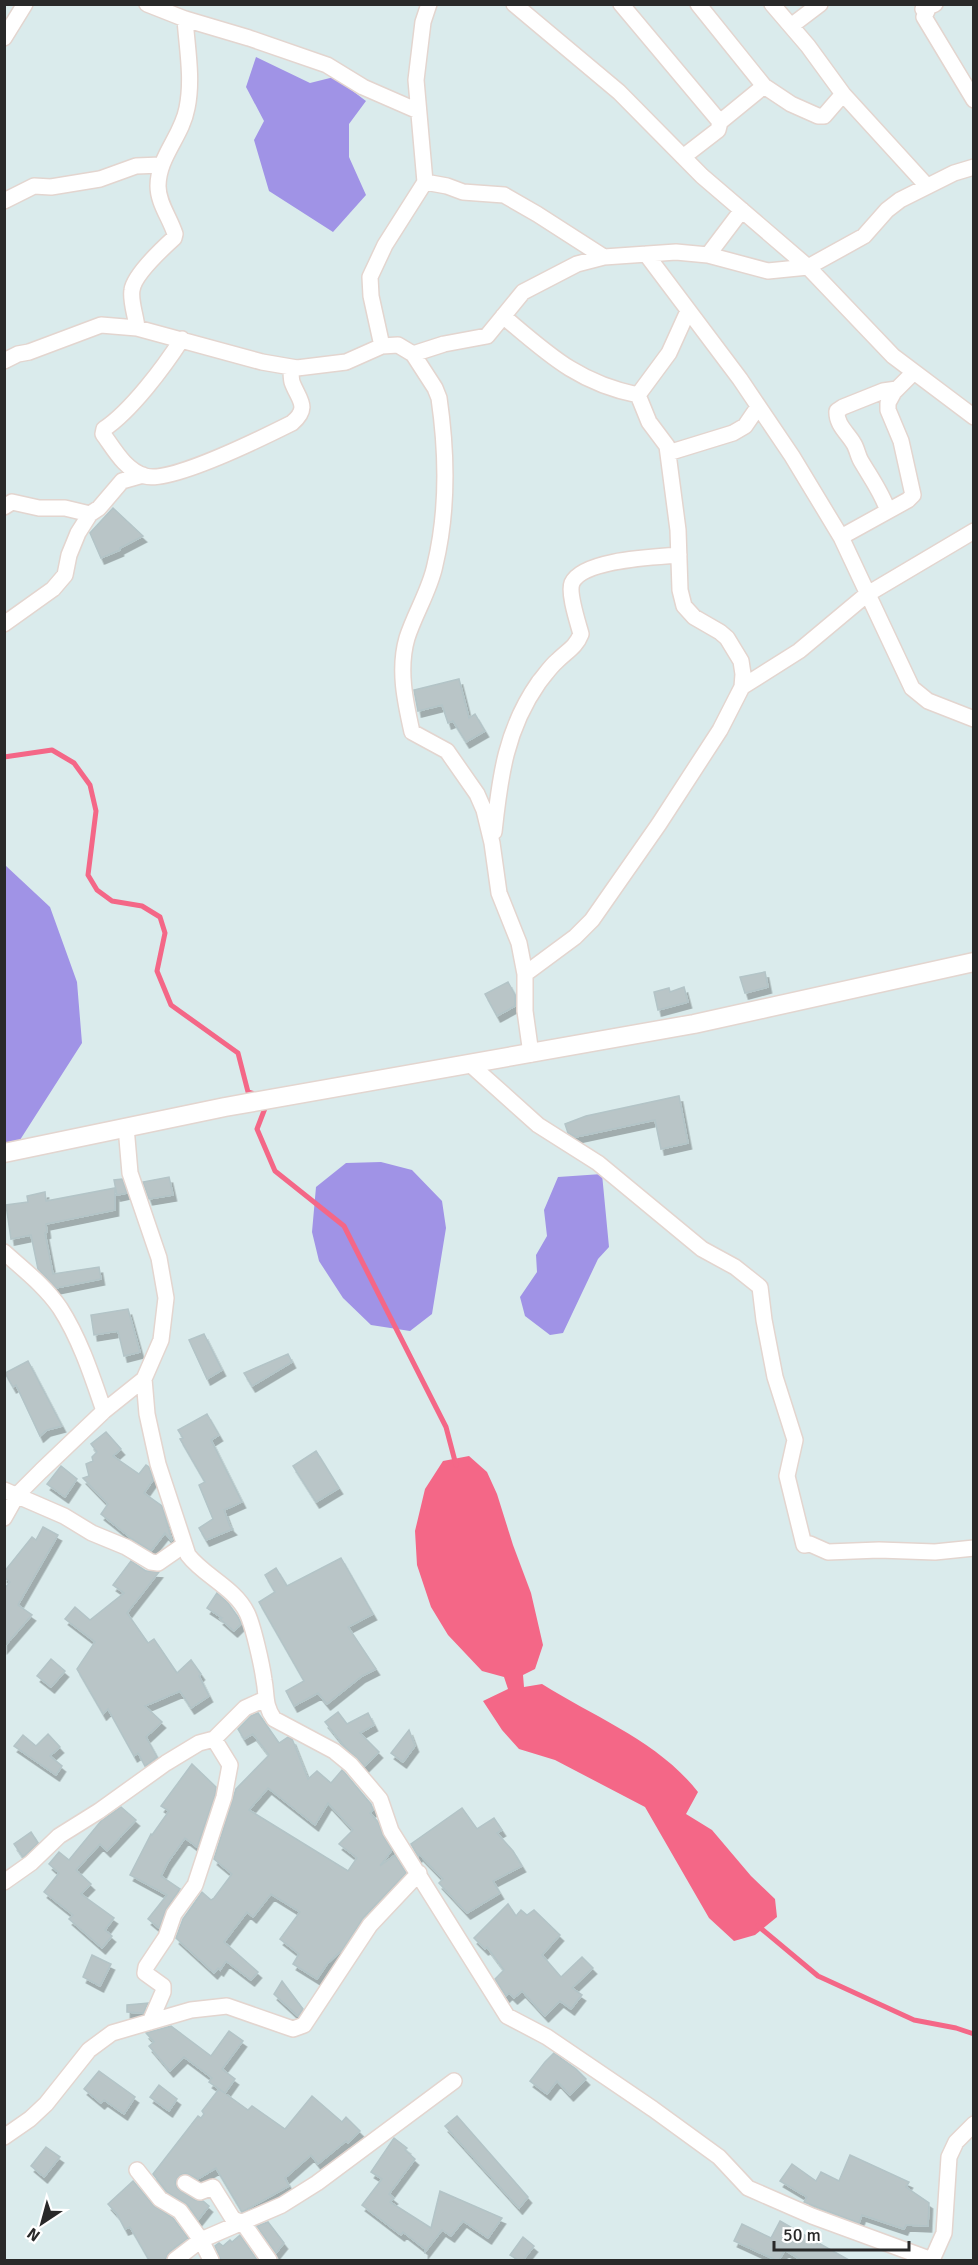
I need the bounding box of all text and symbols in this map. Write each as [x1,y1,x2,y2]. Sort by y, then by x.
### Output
north arrow [12,2193,72,2253]
scale bar [774,2214,909,2252]
text: N [23,2223,44,2246]
text: 50 m [783,2224,821,2246]

